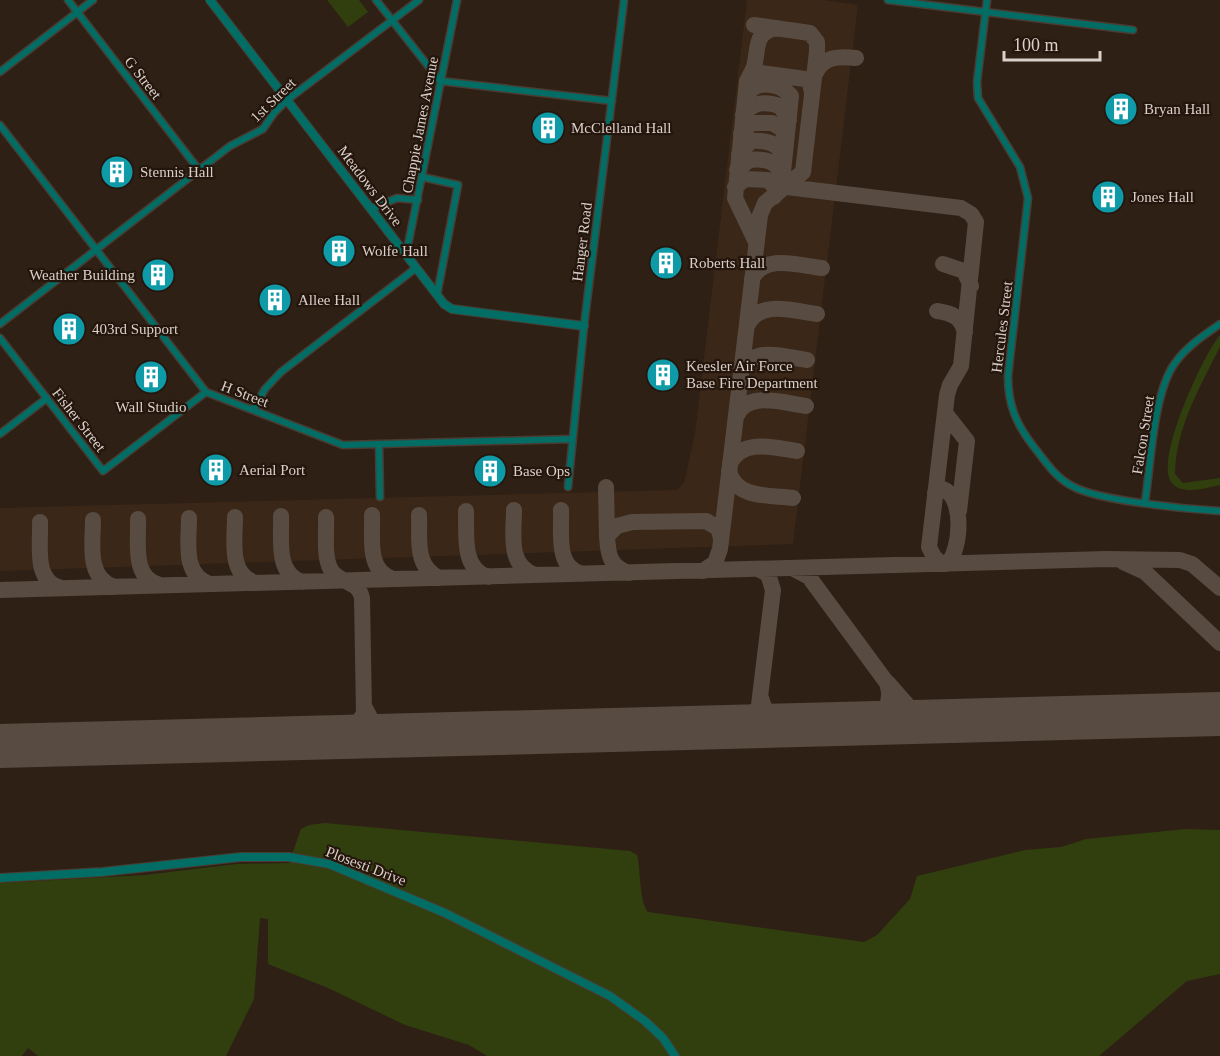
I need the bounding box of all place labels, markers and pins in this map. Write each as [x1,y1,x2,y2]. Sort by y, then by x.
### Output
building icon: Bryan Hall [1103,91,1139,127]
place label: Bryan Hall [1144,101,1210,117]
building icon: McClelland Hall [530,110,566,146]
place label: McClelland Hall [571,120,671,136]
building icon: Stennis Hall [99,154,135,190]
place label: Stennis Hall [140,164,214,180]
building icon: Jones Hall [1090,179,1126,215]
place label: Jones Hall [1131,189,1194,205]
building icon: Wolfe Hall [321,233,357,269]
place label: Wolfe Hall [362,243,428,259]
building icon: Roberts Hall [648,245,684,281]
place label: Roberts Hall [689,255,765,271]
building icon: Weather Building [140,257,176,293]
place label: Weather Building [29,267,135,283]
building icon: Allee Hall [257,282,293,318]
place label: Allee Hall [298,292,360,308]
building icon: 403rd Support [51,311,87,347]
place label: 403rd Support [92,321,179,337]
building icon: Keesler Air Force Base Fire Department [645,357,681,393]
place label: Keesler Air Force Base Fire Department [686,358,818,391]
building icon: Wall Studio [133,359,169,395]
place label: Wall Studio [116,399,186,415]
building icon: Aerial Port [198,452,234,488]
building icon: Base Ops [472,453,508,489]
place label: Aerial Port [239,462,306,478]
place label: Base Ops [513,463,570,479]

